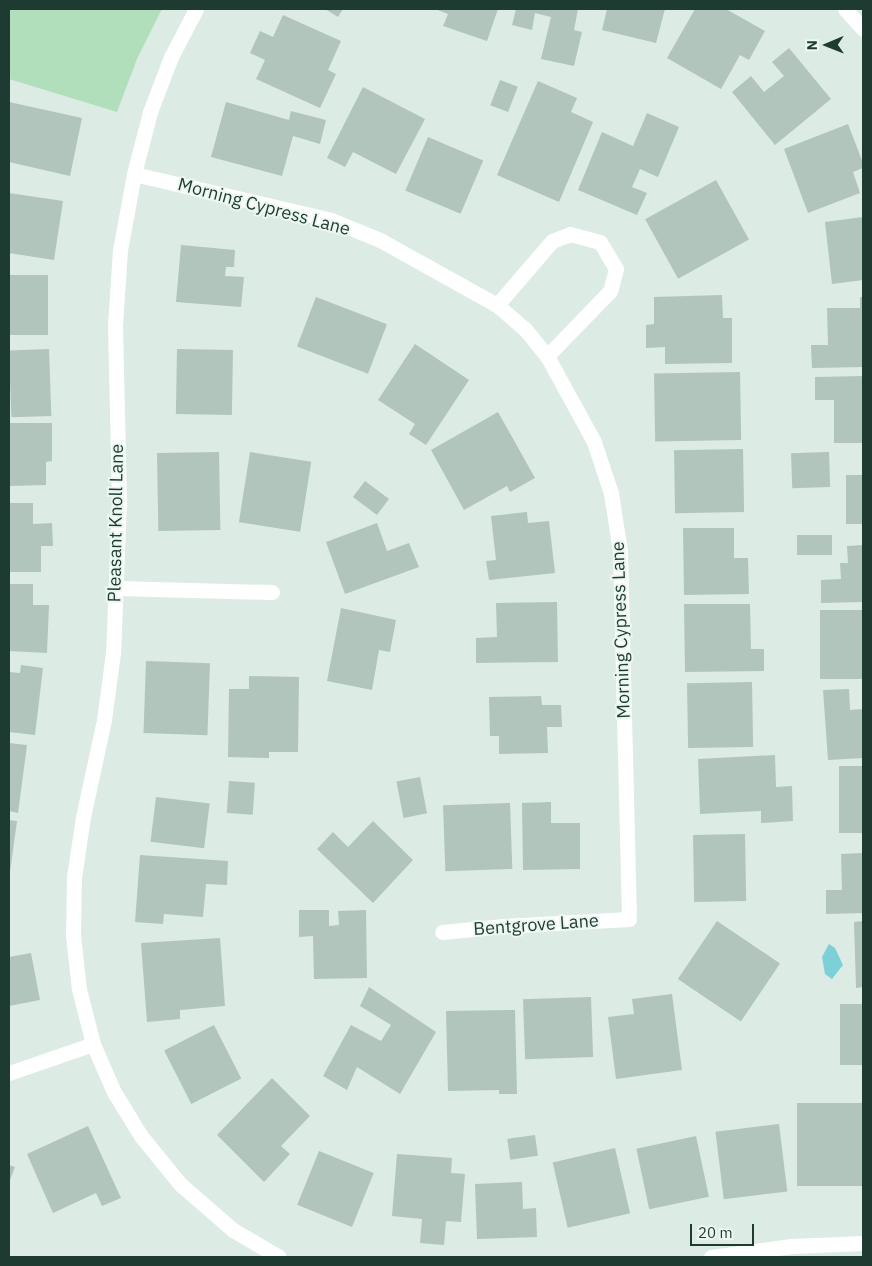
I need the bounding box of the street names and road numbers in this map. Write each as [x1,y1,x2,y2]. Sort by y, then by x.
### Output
street label: Morning Cypress Lane [176,174,352,240]
street label: Pleasant Knoll Lane [104,443,128,603]
street label: Morning Cypress Lane [607,541,635,719]
street label: Bentgrove Lane [473,910,599,940]

